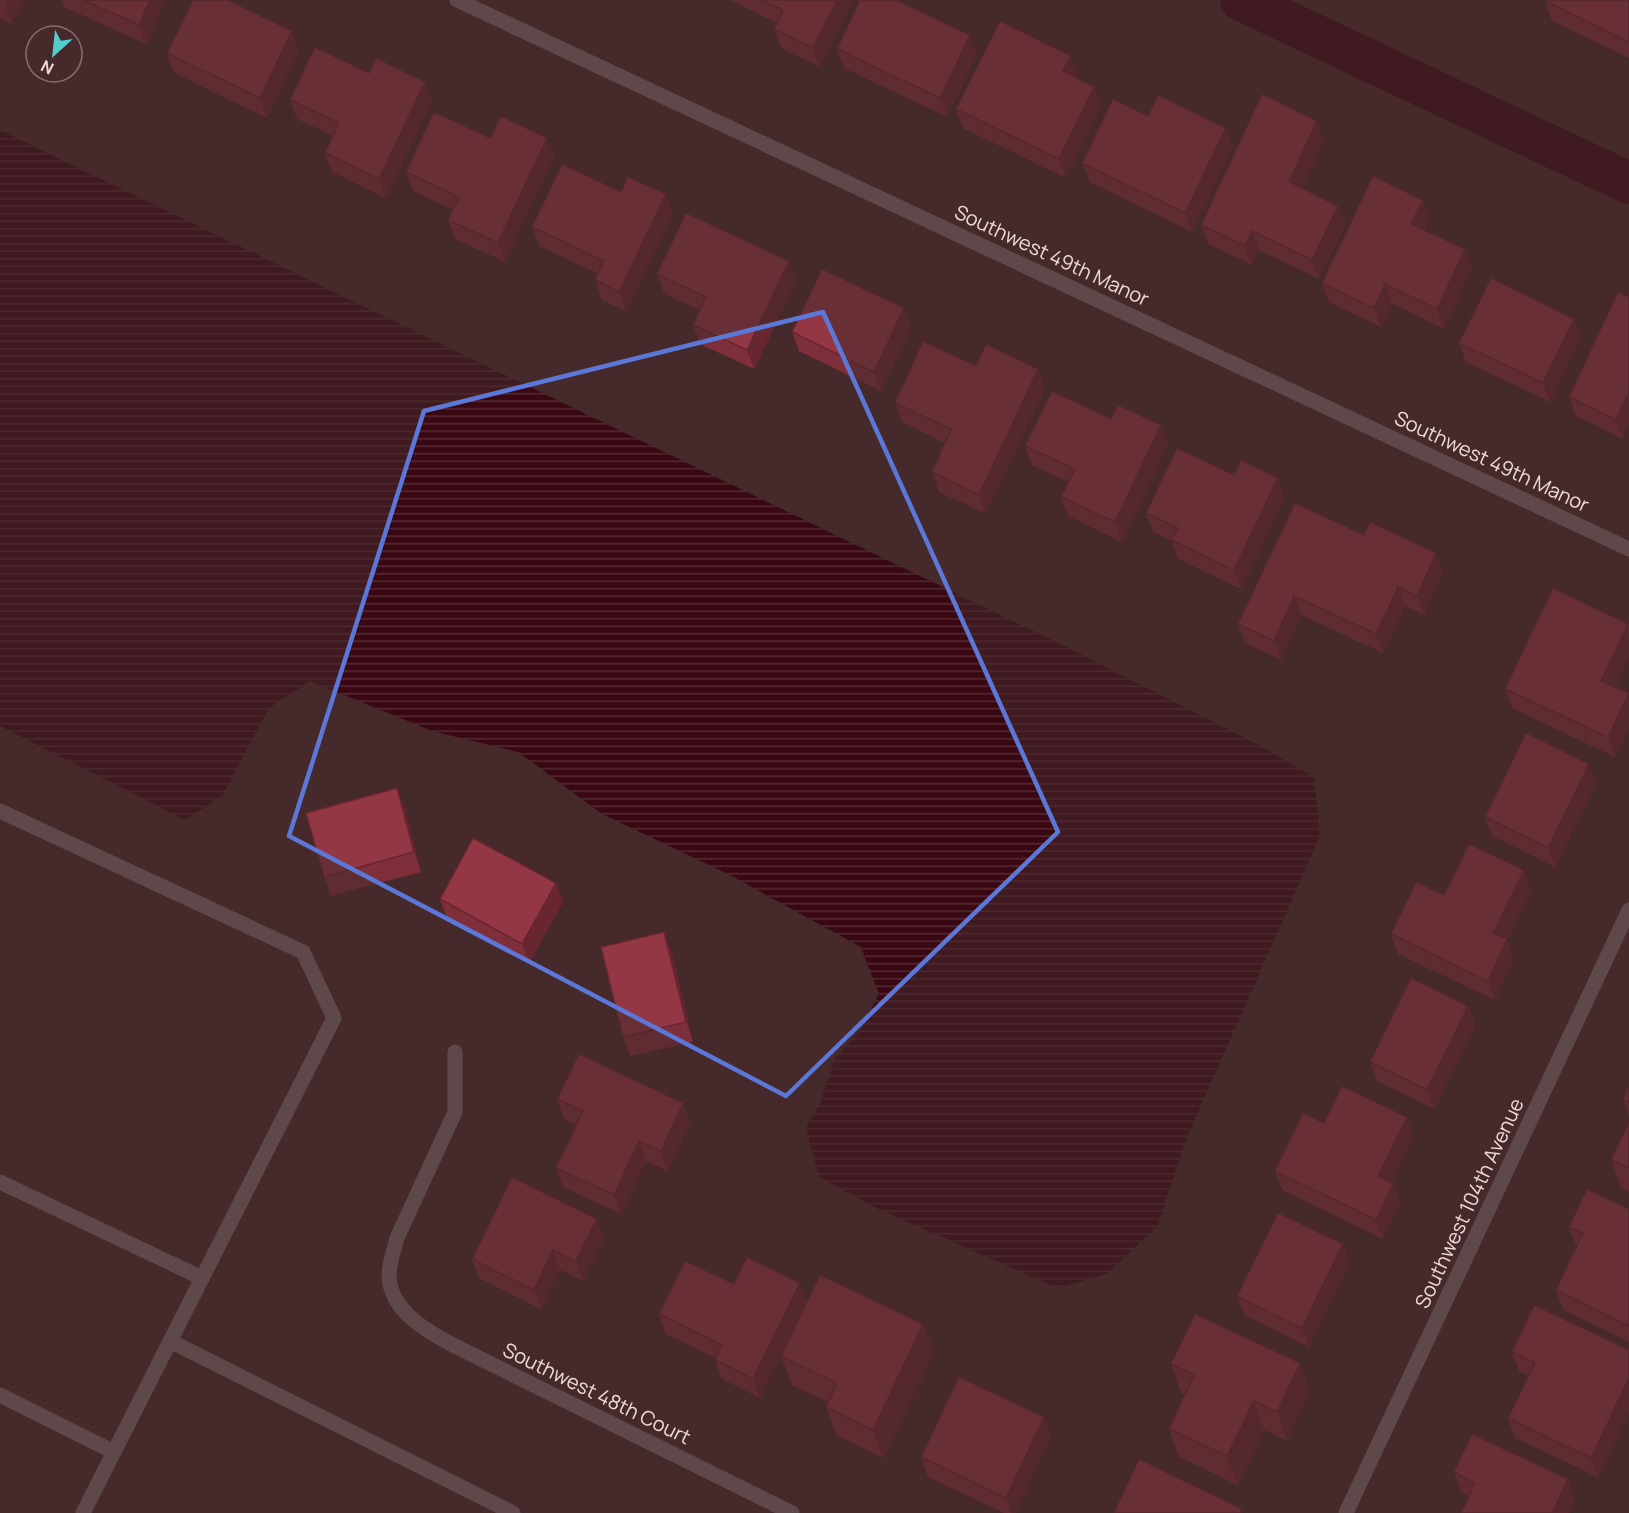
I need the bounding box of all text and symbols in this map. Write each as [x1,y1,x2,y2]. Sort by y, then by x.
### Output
north arrow [24,24,84,84]
text: N [37,55,57,80]
street label: Southwest 49th Manor [950,198,1154,312]
street label: Southwest 49th Manor [1390,404,1594,518]
street label: Southwest 104th Avenue [1408,1093,1530,1313]
street label: Southwest 48th Court [499,1336,695,1450]

